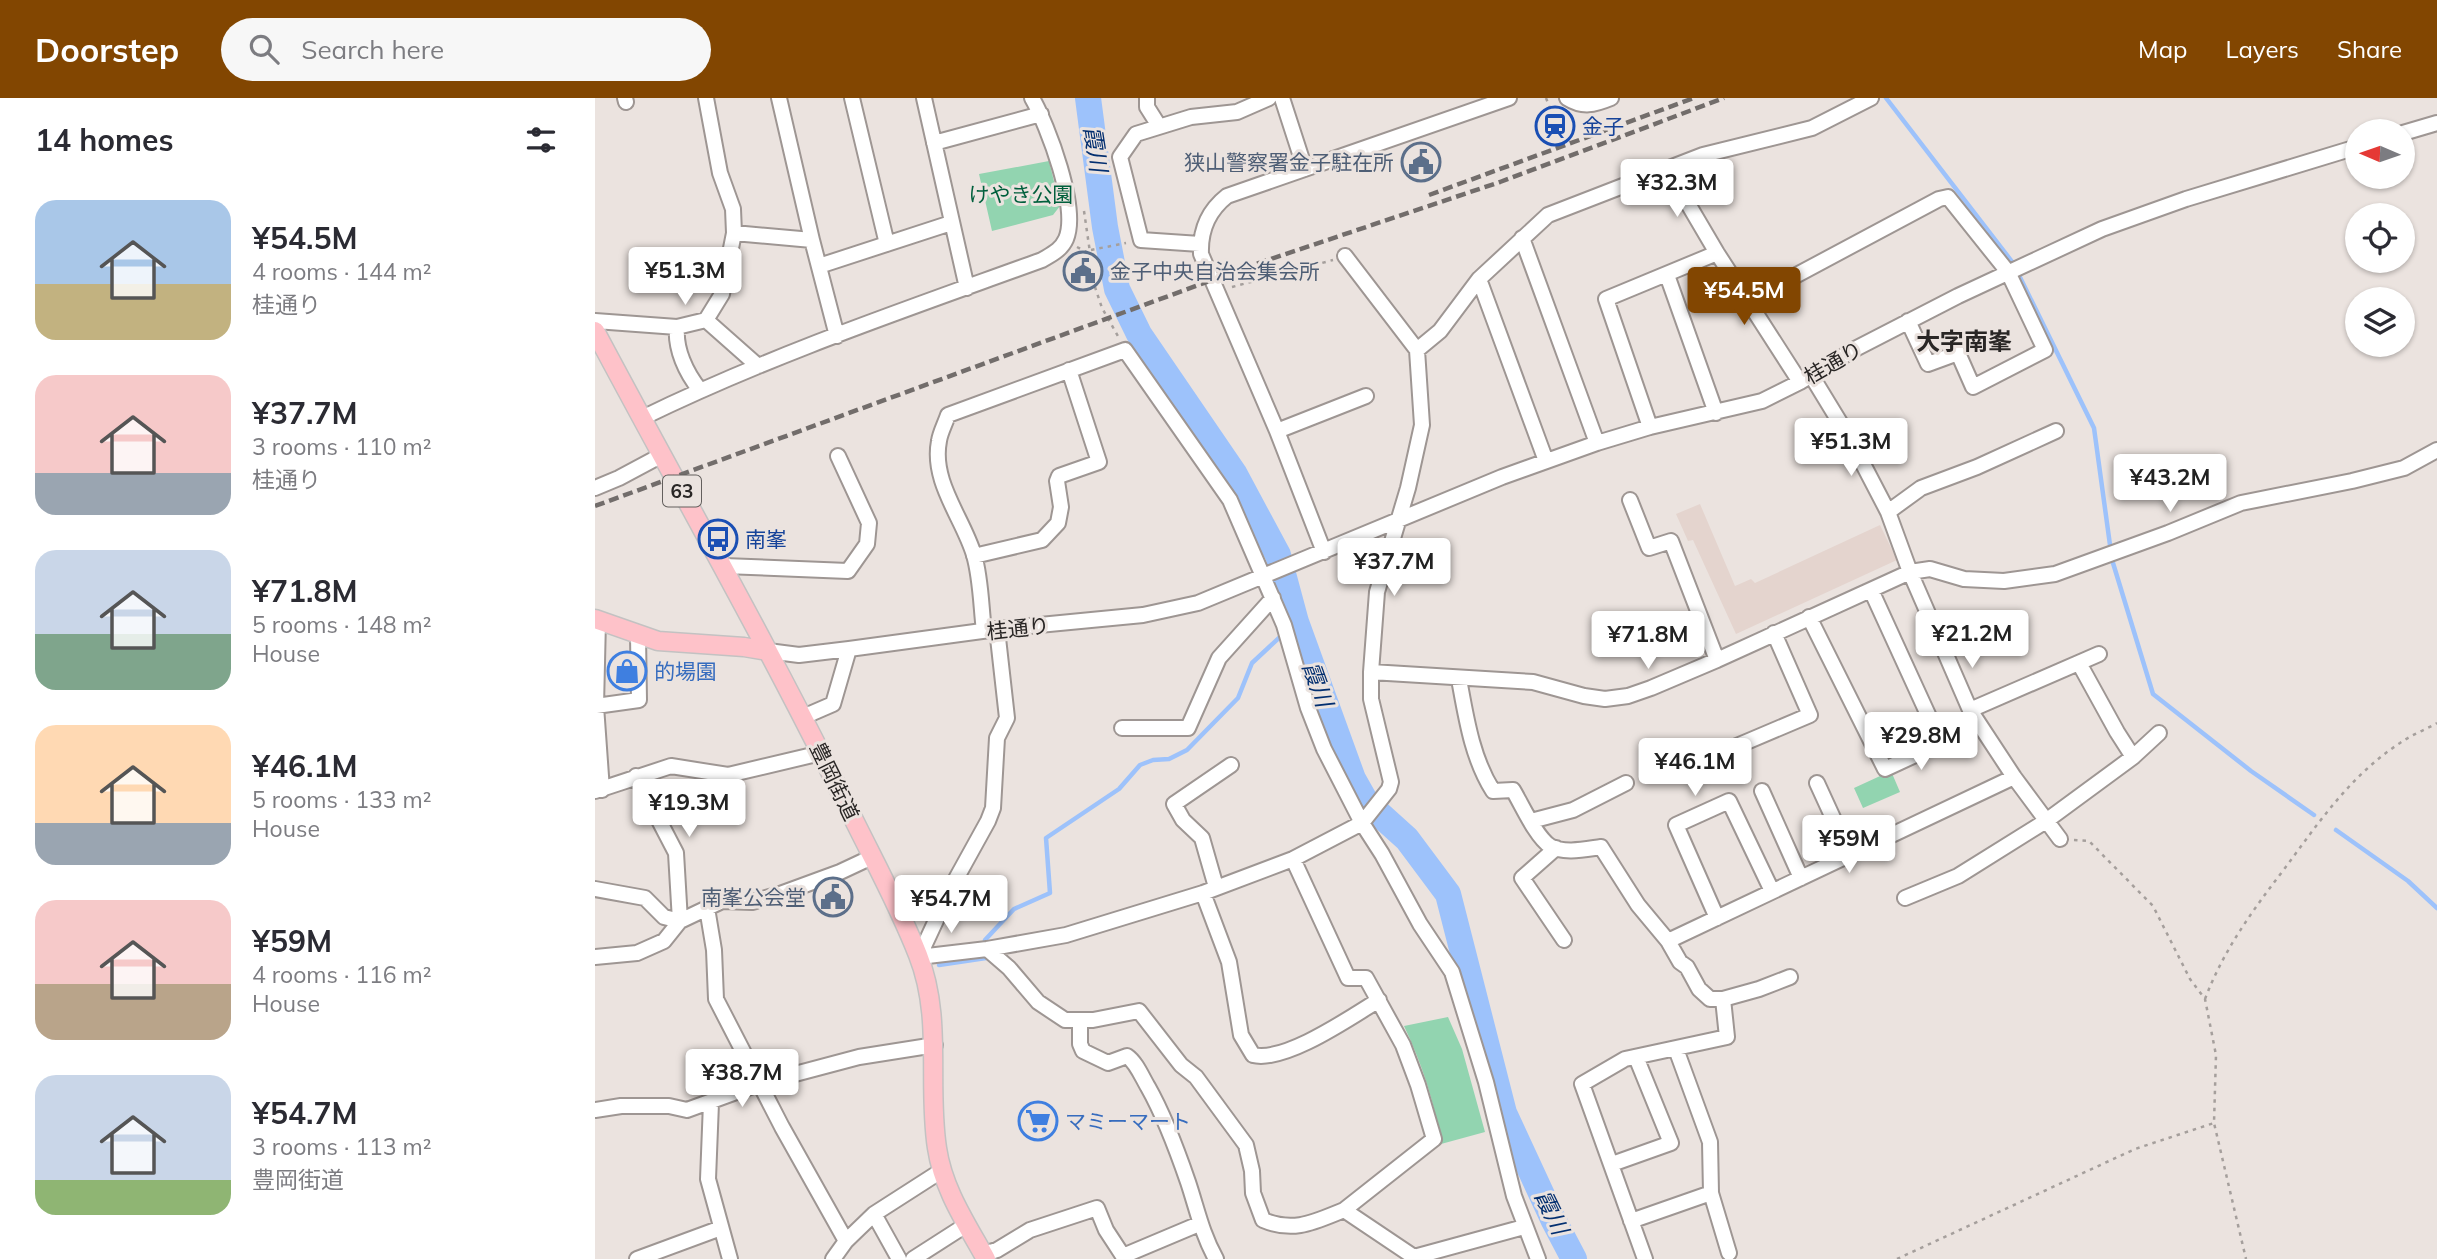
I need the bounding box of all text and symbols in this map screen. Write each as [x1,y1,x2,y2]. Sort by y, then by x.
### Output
search box [221,18,711,81]
text: Doorstep [35,29,179,70]
icon: search [245,30,283,68]
text: Search here [301,33,444,66]
text: Map [2138,34,2187,64]
text: Layers [2225,34,2299,64]
text: Share [2337,34,2402,64]
station icon: 金子 [1534,105,1576,147]
place label: 金子 [1582,113,1624,139]
north arrow [2345,119,2415,189]
map controls [2345,119,2415,357]
text: 14 homes [35,121,174,159]
icon: filters [522,121,560,159]
water label: 霞川 [1078,124,1114,177]
public building icon: 狭山警察署金子駐在所 [1400,141,1442,183]
place label: 狭山警察署金子駐在所 [1184,149,1394,175]
pin: ¥32.3M [1620,159,1734,219]
text: ¥32.3M [1637,167,1717,196]
park label: けやき公園 [969,181,1074,207]
button: locate [2345,203,2415,273]
text: ¥54.5M [252,219,358,257]
icon: home [91,228,175,312]
pin: ¥51.3M [628,248,742,307]
public building icon: 金子中央自治会集会所 [1062,250,1104,292]
text: ¥51.3M [645,255,725,284]
text: 4 rooms · 144 m² [252,257,432,286]
place label: 金子中央自治会集会所 [1110,258,1320,284]
pin: ¥54.5M [1687,268,1801,327]
text: ¥54.5M [1704,275,1784,304]
button: layers [2345,287,2415,357]
text: 桂通り [252,290,321,319]
district label: 大字南峯 [1916,326,2012,356]
street label: 桂通り [1799,335,1867,389]
text: ¥37.7M [252,394,358,432]
icon: home [91,403,175,487]
pin: ¥51.3M [1794,418,1908,478]
text: ¥51.3M [1811,426,1891,455]
text: 3 rooms · 110 m² [252,432,432,461]
pin: ¥43.2M [2113,454,2227,514]
text: ¥43.2M [2130,462,2210,491]
text: 桂通り [252,465,321,494]
road number: 63 [663,476,701,506]
bus stop icon: 南峯 [697,518,739,560]
place label: 南峯 [745,526,787,552]
pin: ¥37.7M [1337,538,1451,598]
text: ¥37.7M [1354,546,1434,575]
text: ¥71.8M [252,572,358,610]
icon: home [91,578,175,662]
text: 5 rooms · 148 m² [252,610,432,639]
pin: ¥21.2M [1915,610,2029,670]
street label: 桂通り [985,612,1051,644]
pin: ¥71.8M [1591,612,1705,671]
text: ¥21.2M [1932,618,2012,647]
text: ¥71.8M [1608,619,1688,648]
text: House [252,639,320,668]
shop icon: 的場園 [606,650,648,692]
water label: 霞川 [1297,657,1341,713]
place label: 的場園 [654,658,717,684]
pin: ¥29.8M [1864,712,1978,772]
text: ¥29.8M [1881,720,1961,749]
street label: 豊岡街道 [805,738,865,824]
pin: ¥46.1M [1638,738,1752,798]
text: ¥46.1M [1655,746,1735,775]
text: ¥46.1M [252,747,358,785]
icon: home [91,753,175,837]
pin: ¥19.3M [632,780,746,839]
text: 5 rooms · 133 m² [252,785,432,814]
text: ¥19.3M [649,787,729,816]
text: House [252,814,320,843]
pin: ¥59M [1808,816,1890,875]
text: ¥59M [1818,823,1880,852]
public building icon: 南峯公会堂 [812,876,854,918]
pin: ¥54.7M [894,876,1008,935]
text: ¥54.7M [911,883,991,912]
place label: 南峯公会堂 [701,884,806,910]
text: ¥59M [252,922,332,960]
icon: home [91,928,175,1012]
text: 4 rooms · 116 m² [252,960,432,989]
text: House [252,989,320,1018]
pin: ¥38.7M [685,1049,799,1109]
text: ¥38.7M [702,1057,782,1086]
text: ¥54.7M [252,1094,358,1132]
supermarket icon: マミーマート [1017,1100,1059,1142]
icon: home [91,1103,175,1187]
place label: マミーマート [1065,1108,1191,1134]
text: 3 rooms · 113 m² [252,1132,432,1161]
text: 豊岡街道 [252,1165,344,1194]
water label: 霞川 [1529,1185,1576,1242]

